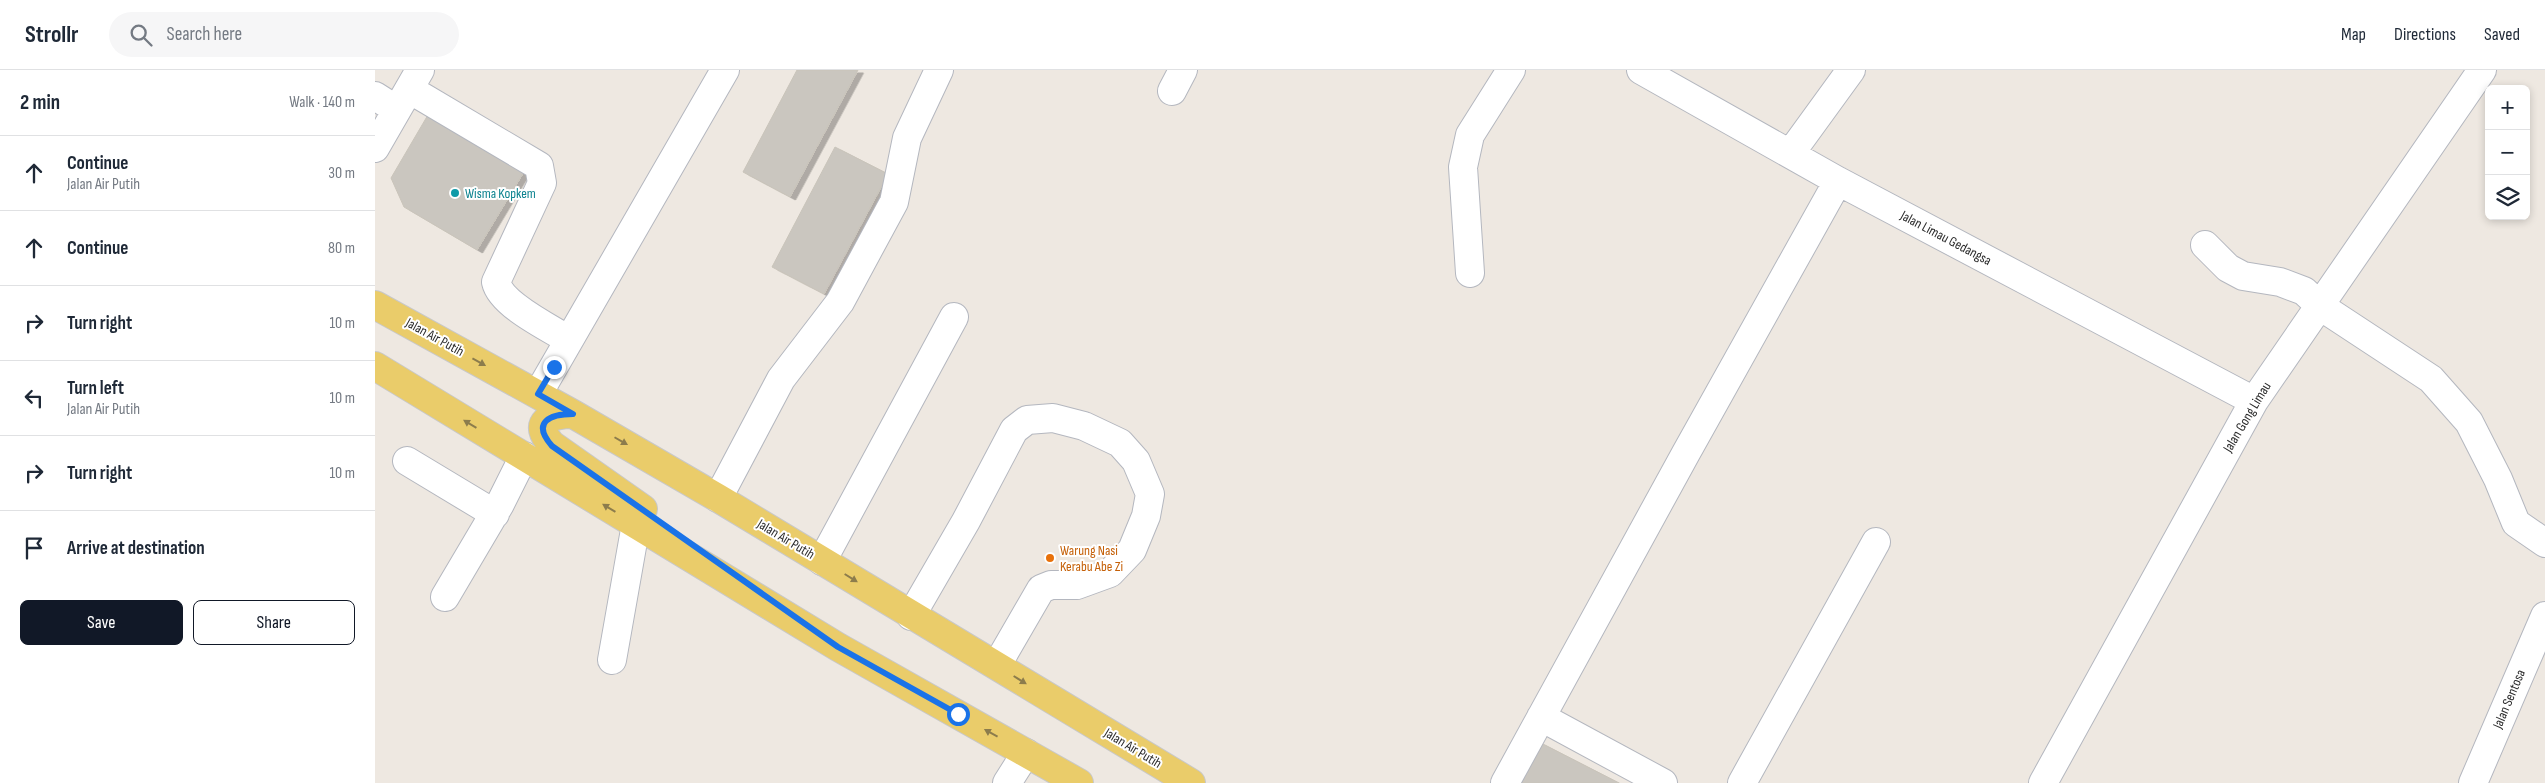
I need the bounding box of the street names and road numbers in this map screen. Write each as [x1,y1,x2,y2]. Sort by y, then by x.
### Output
street label: Jalan Limau Gedangsa [1897,206,1994,269]
street label: Jalan Air Putih [402,314,467,360]
street label: Jalan Gong Limau [2219,379,2275,456]
street label: Jalan Air Putih [753,515,818,563]
street label: Jalan Sentosa [2489,667,2529,732]
street label: Jalan Air Putih [1100,724,1165,772]

